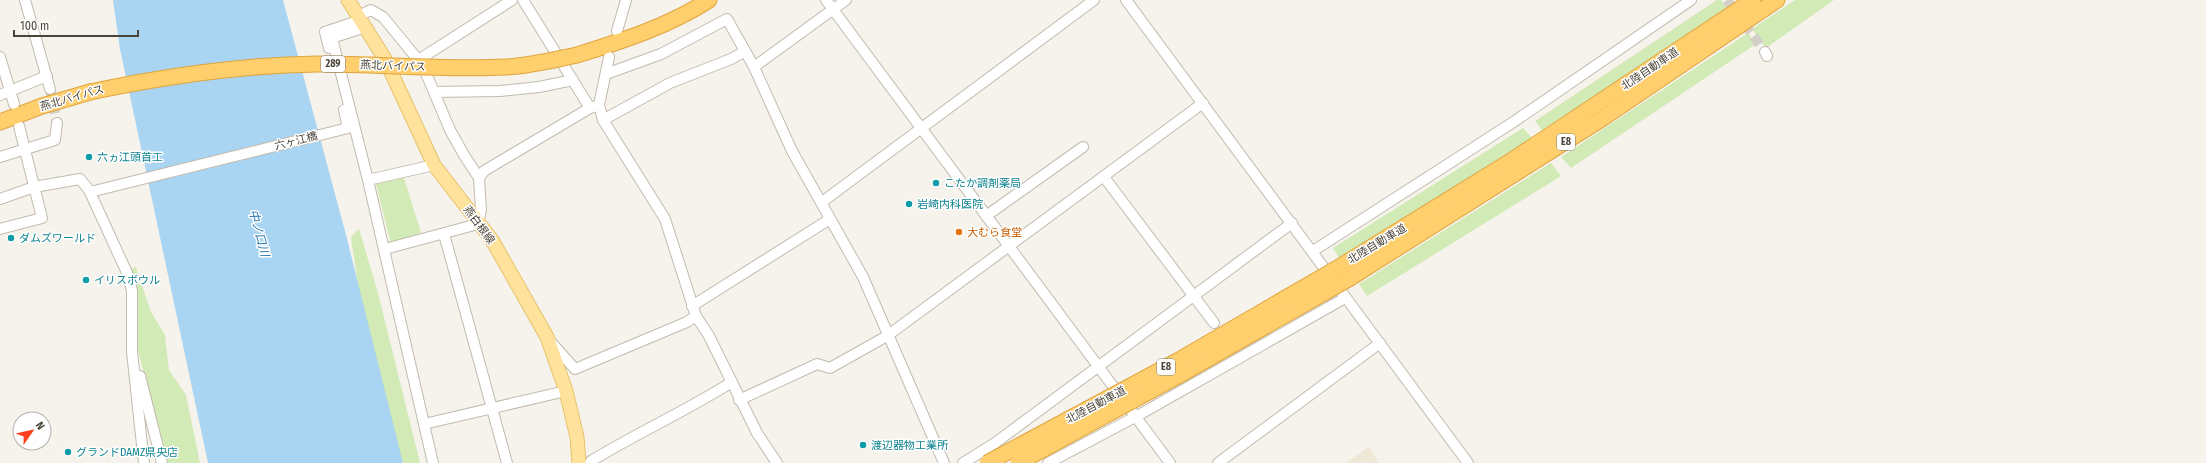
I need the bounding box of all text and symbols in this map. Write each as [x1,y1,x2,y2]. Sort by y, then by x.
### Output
scale bar [14,12,138,38]
text: 100 m [20,19,49,33]
street label: 北陸自動車道 [1619,45,1681,93]
road number: 289 [321,56,345,72]
street label: 燕北バイパス [360,58,426,74]
street label: 燕北バイパス [39,83,105,113]
street label: 六ヶ江橋 [273,129,319,153]
road number: E8 [1557,134,1575,150]
place label: 六ヵ江頭首工 [97,151,163,164]
marker: 六ヵ江頭首工 [84,152,94,162]
place label: こたか調剤薬局 [944,177,1021,190]
marker: こたか調剤薬局 [931,178,941,188]
place label: 岩崎内科医院 [917,198,983,211]
marker: 岩崎内科医院 [904,199,914,209]
street label: 燕白根線 [461,204,497,246]
water label: 中ノ口川 [246,208,272,260]
street label: 北陸自動車道 [1345,221,1409,267]
place label: 大むら食堂 [967,226,1022,239]
marker: 大むら食堂 [954,227,964,237]
place label: ダムズワールド [19,232,96,245]
marker: ダムズワールド [6,233,16,243]
place label: イリスボウル [94,274,160,287]
marker: イリスボウル [81,275,91,285]
road number: E8 [1157,359,1175,375]
street label: 北陸自動車道 [1064,384,1128,426]
north arrow [12,411,52,451]
text: N [33,419,47,432]
place label: 渡辺器物工業所 [871,439,949,452]
marker: 渡辺器物工業所 [858,440,868,450]
place label: グランドDAMZ県央店 [76,446,178,459]
marker: グランドDAMZ県央店 [63,447,73,457]

